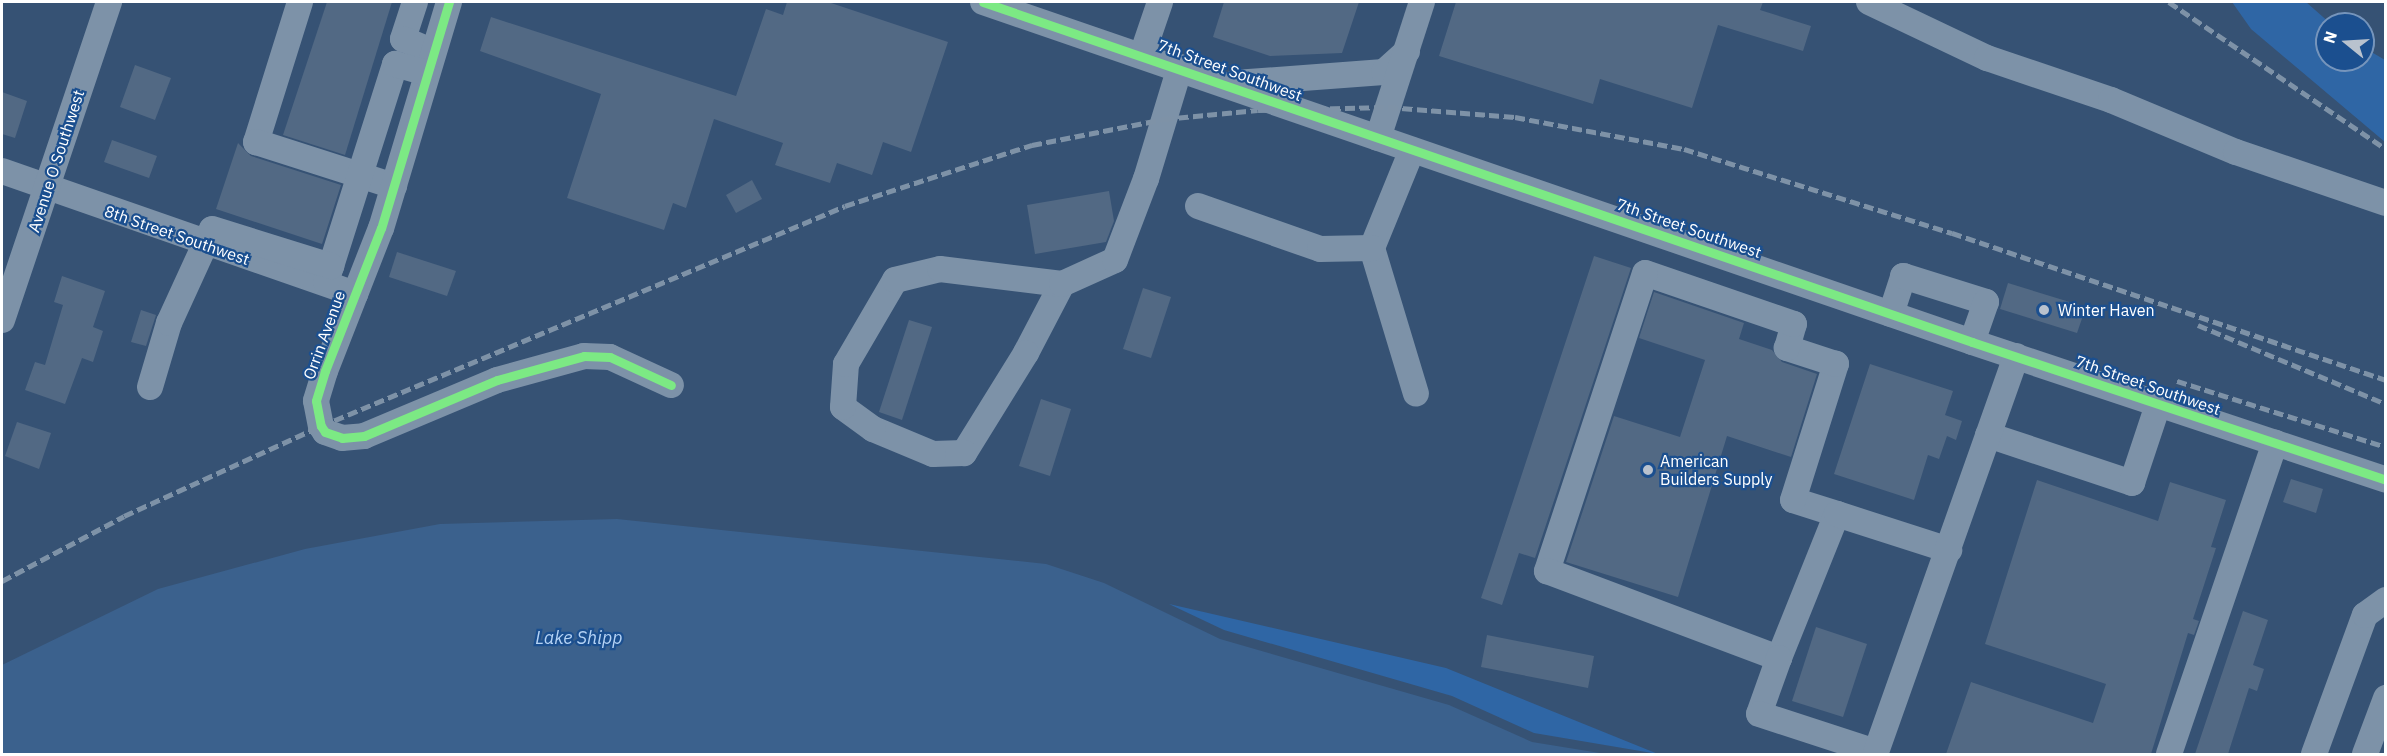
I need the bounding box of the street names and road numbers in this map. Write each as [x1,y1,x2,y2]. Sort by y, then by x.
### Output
street label: 7th Street Southwest [1155,35,1305,105]
street label: Avenue O Southwest [24,87,88,235]
street label: 7th Street Southwest [1614,194,1764,262]
street label: 8th Street Southwest [102,201,252,269]
street label: Orrin Avenue [299,288,349,382]
street label: 7th Street Southwest [2073,351,2223,419]

